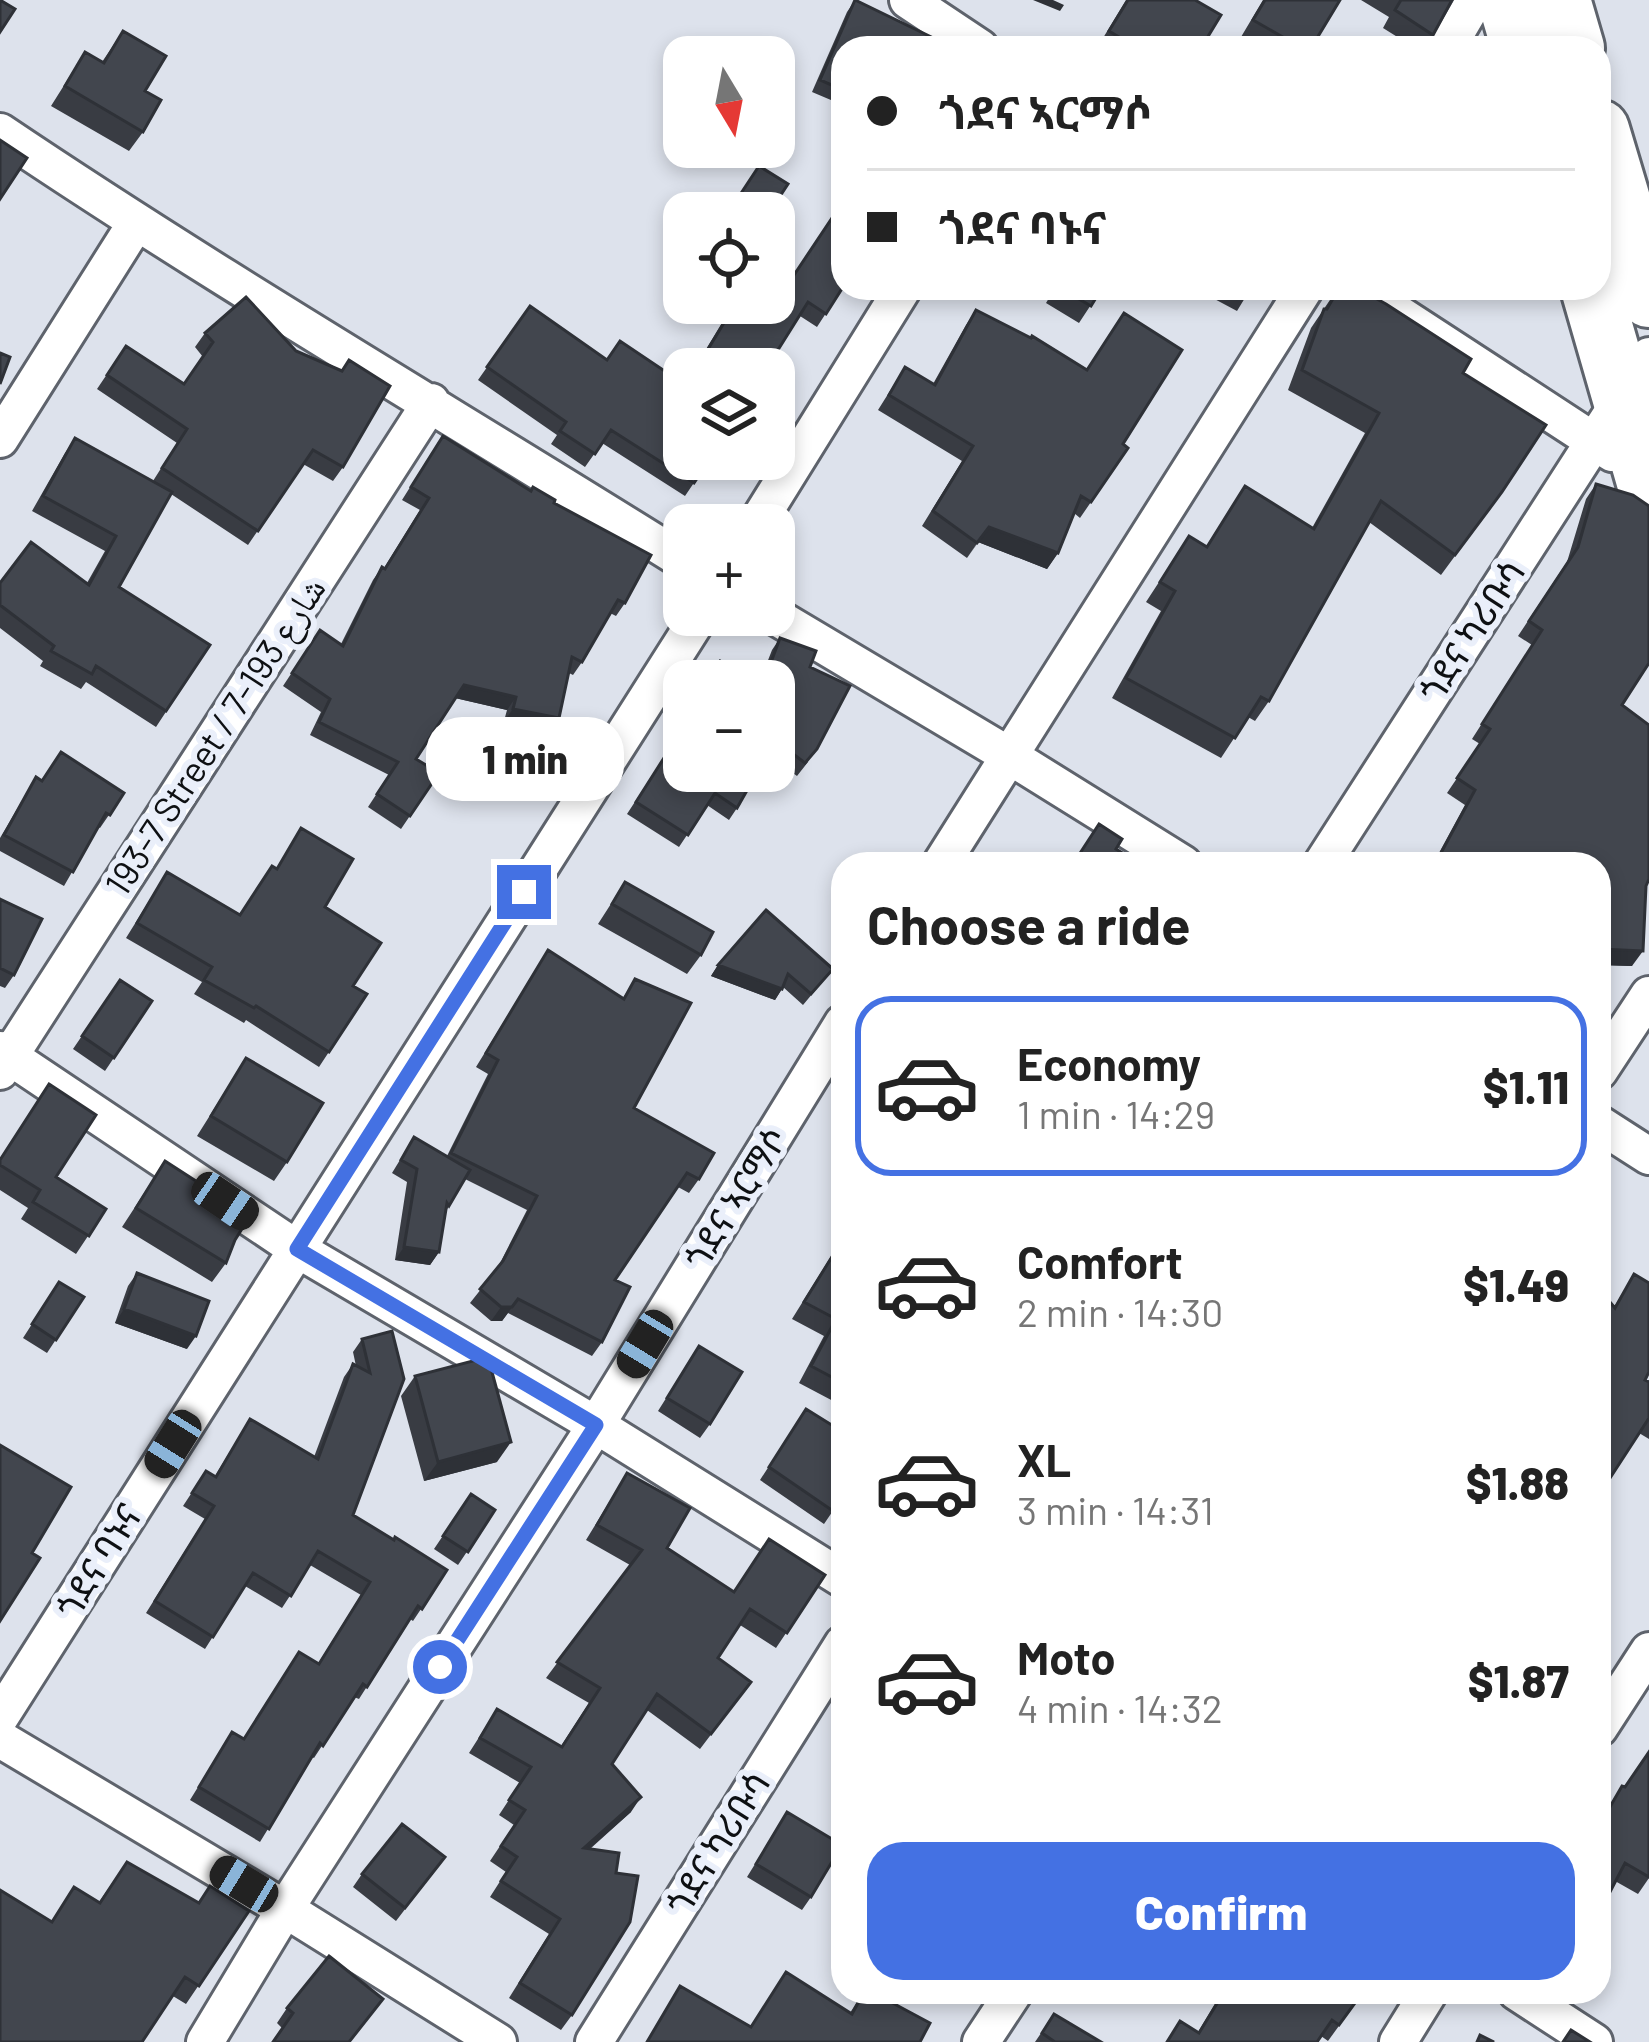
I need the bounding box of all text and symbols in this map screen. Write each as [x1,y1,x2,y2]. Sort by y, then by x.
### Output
north arrow [663,36,795,168]
map controls [663,36,795,792]
text: ጎደና ኣርማሶ [939,84,1153,138]
button: locate [663,192,795,324]
text: ጎደና ባኑና [939,199,1107,253]
button: layers [663,348,795,480]
button: + [663,504,795,636]
street label: ጎደና ካሪቡሳ [1409,551,1532,709]
street label: 193-7 Street / شارع 193-7 [95,568,335,904]
button: − [663,660,795,792]
callout: 1 min [425,718,623,802]
text: 1 min [482,735,568,782]
route end [497,865,551,919]
text: Choose a ride [867,891,1191,956]
icon: car [873,1032,981,1140]
text: Economy [1017,1036,1201,1090]
text: $1.11 [1483,1059,1569,1113]
text: 1 min · 14:29 [1017,1090,1215,1137]
street label: ጎደና ኣርማሶ [674,1118,795,1276]
car [185,1166,265,1236]
icon: car [873,1230,981,1338]
text: Comfort [1017,1234,1183,1288]
text: $1.49 [1463,1257,1569,1311]
text: 2 min · 14:30 [1017,1288,1223,1335]
car [611,1304,679,1384]
car [139,1404,207,1484]
icon: car [873,1428,981,1536]
text: XL [1017,1432,1071,1486]
text: $1.88 [1466,1455,1569,1509]
text: 3 min · 14:31 [1017,1486,1214,1533]
street label: ጎደና ባኑና [46,1495,149,1625]
icon: car [873,1626,981,1734]
text: Moto [1017,1630,1115,1684]
route start [413,1640,467,1694]
text: $1.87 [1468,1653,1569,1707]
text: 4 min · 14:32 [1017,1684,1223,1731]
street label: ጎደና ካሪቡሳ [656,1763,777,1922]
button: Confirm [867,1842,1575,1980]
car [204,1850,284,1918]

